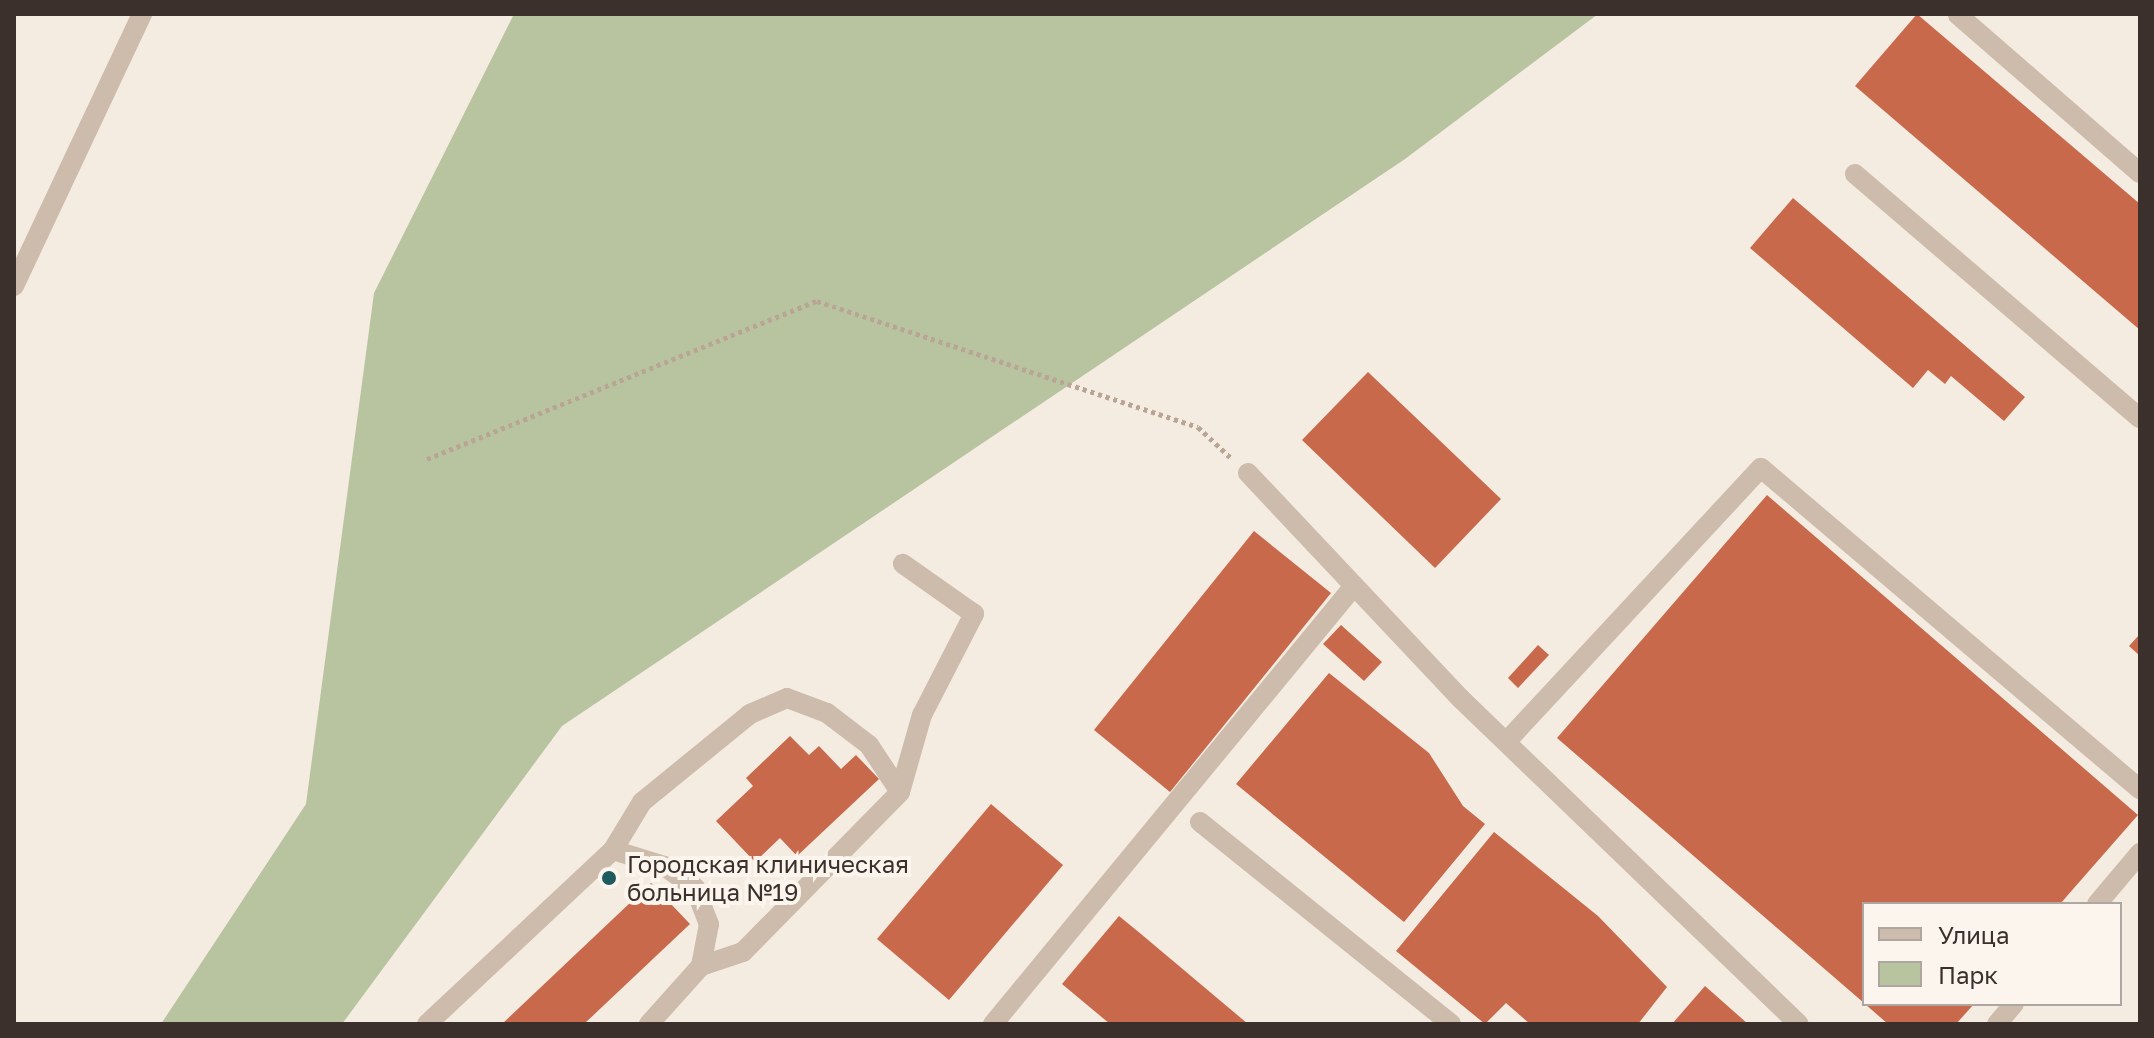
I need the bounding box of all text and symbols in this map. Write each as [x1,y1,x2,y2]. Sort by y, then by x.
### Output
place label: Городская клиническая больница №19 [627,850,909,906]
marker: Городская клиническая больница №19 [598,867,620,889]
legend [1862,902,2122,1006]
text: Улица [1938,920,2010,949]
text: Парк [1938,960,1998,989]

